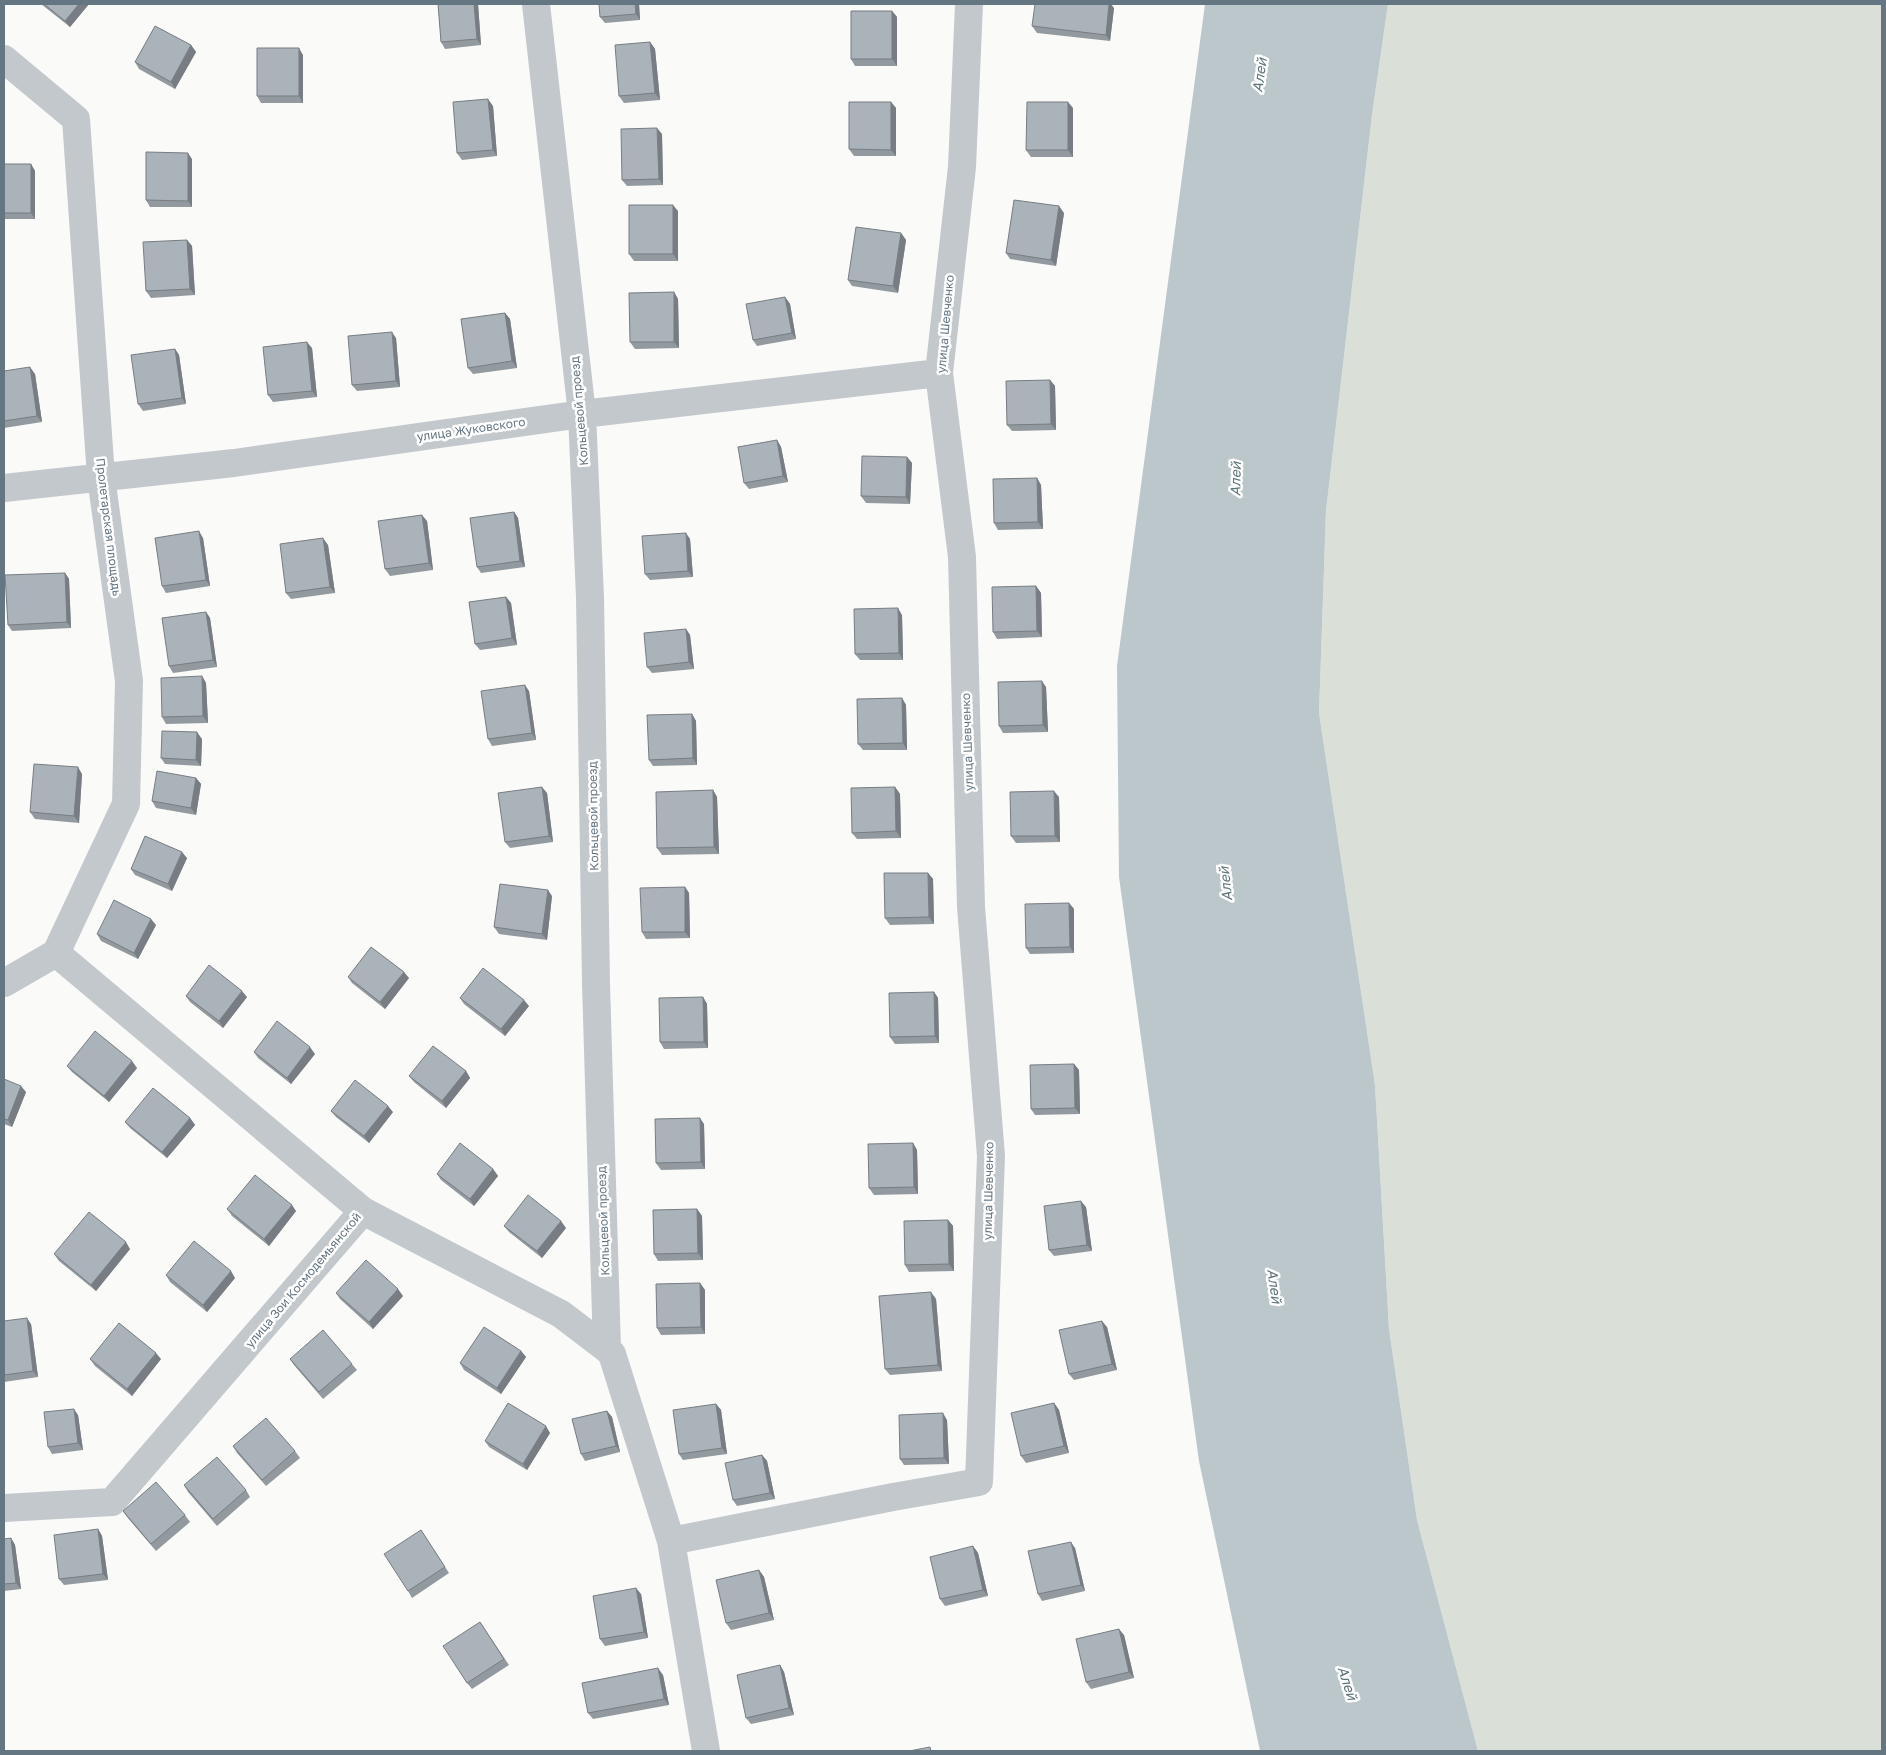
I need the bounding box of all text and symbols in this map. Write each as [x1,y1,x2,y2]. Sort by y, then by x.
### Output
water label: Алей [1248,55,1270,93]
street label: улица Шевченко [933,274,957,374]
street label: Кольцевой проезд [567,356,591,466]
street label: улица Жуковского [416,414,526,444]
street label: Пролетарская площадь [93,457,125,597]
water label: Алей [1226,460,1244,496]
street label: улица Шевченко [958,693,976,791]
street label: Кольцевой проезд [585,761,601,871]
water label: Алей [1215,865,1235,902]
street label: улица Шевченко [980,1142,996,1240]
street label: Кольцевой проезд [594,1166,612,1276]
street label: улица Зои Космодемьянской [242,1209,364,1351]
water label: Алей [1264,1268,1286,1306]
water label: Алей [1335,1664,1362,1703]

